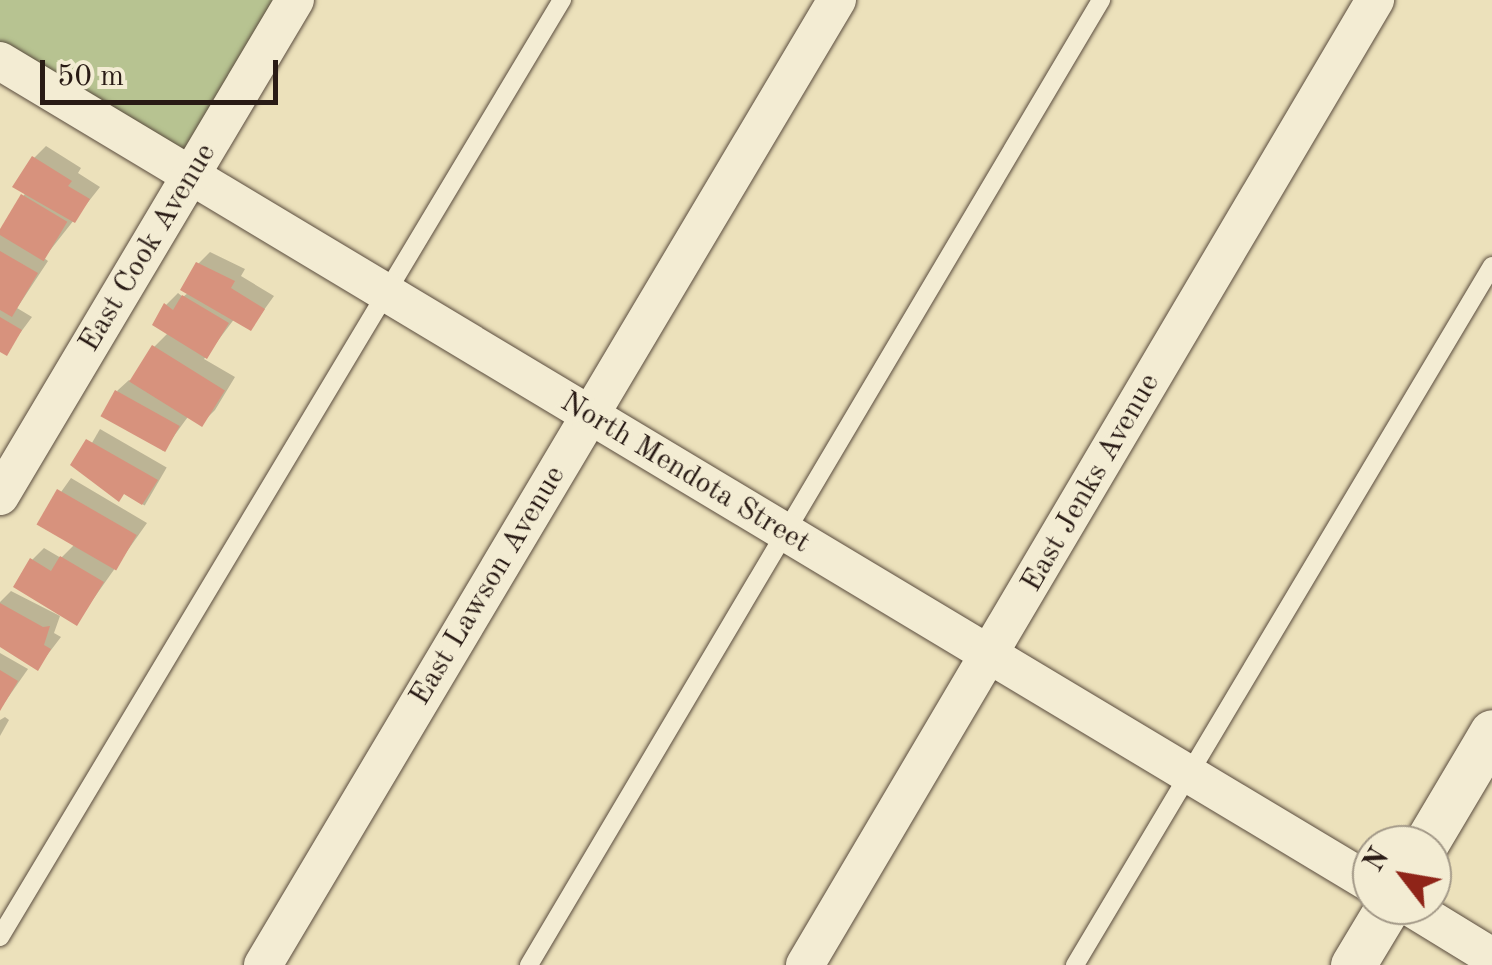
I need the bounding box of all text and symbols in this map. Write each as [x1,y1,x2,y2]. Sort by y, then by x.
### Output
scale bar [45,40,282,102]
text: 50 m [57,62,124,92]
street label: East Cook Avenue [72,137,224,359]
street label: East Jenks Avenue [1014,368,1168,598]
street label: North Mendota Street [554,384,816,562]
street label: East Lawson Avenue [402,460,574,712]
north arrow [1352,825,1452,925]
text: N [1360,844,1396,877]

